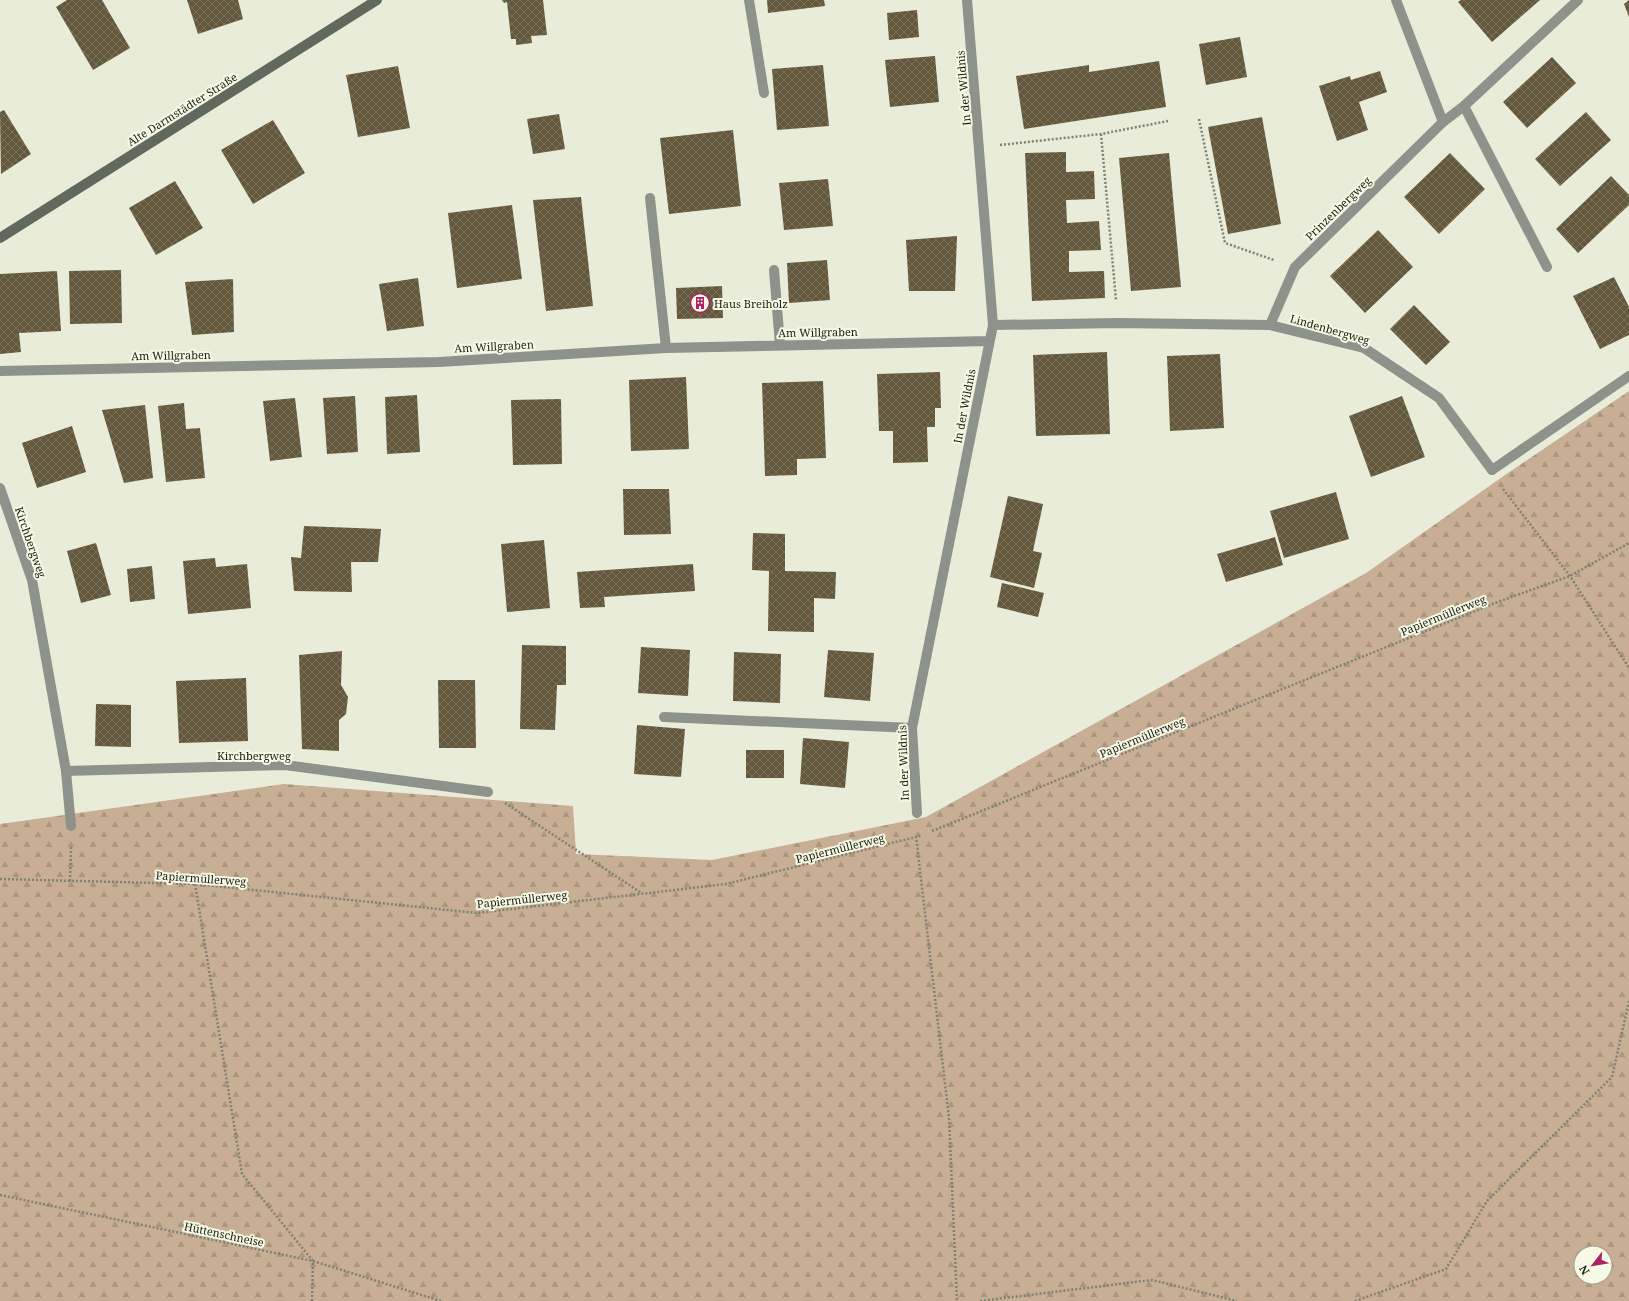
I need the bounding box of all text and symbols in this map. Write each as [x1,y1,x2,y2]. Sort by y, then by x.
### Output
street label: In der Wildnis [952,50,974,126]
street label: Alte Darmstädter Straße [124,69,240,149]
street label: Prinzenbergweg [1302,173,1374,243]
building icon: Haus Breiholz [689,292,711,314]
place label: Haus Breiholz [714,296,788,311]
street label: Lindenbergweg [1288,310,1372,348]
street label: Am Willgraben [778,324,858,340]
street label: Am Willgraben [454,336,534,356]
street label: Am Willgraben [131,347,211,363]
street label: In der Wildnis [949,368,979,444]
street label: Kirchbergweg [12,505,50,579]
street label: Papiermüllerweg [1398,591,1488,639]
street label: Papiermüllerweg [1097,713,1187,761]
street label: In der Wildnis [894,725,912,801]
street label: Kirchbergweg [217,748,291,763]
street label: Papiermüllerweg [794,830,886,866]
street label: Papiermüllerweg [155,867,247,889]
street label: Papiermüllerweg [476,887,568,911]
street label: Hüttenschneise [183,1218,265,1250]
north arrow [1573,1245,1613,1285]
text: N [1575,1263,1593,1278]

